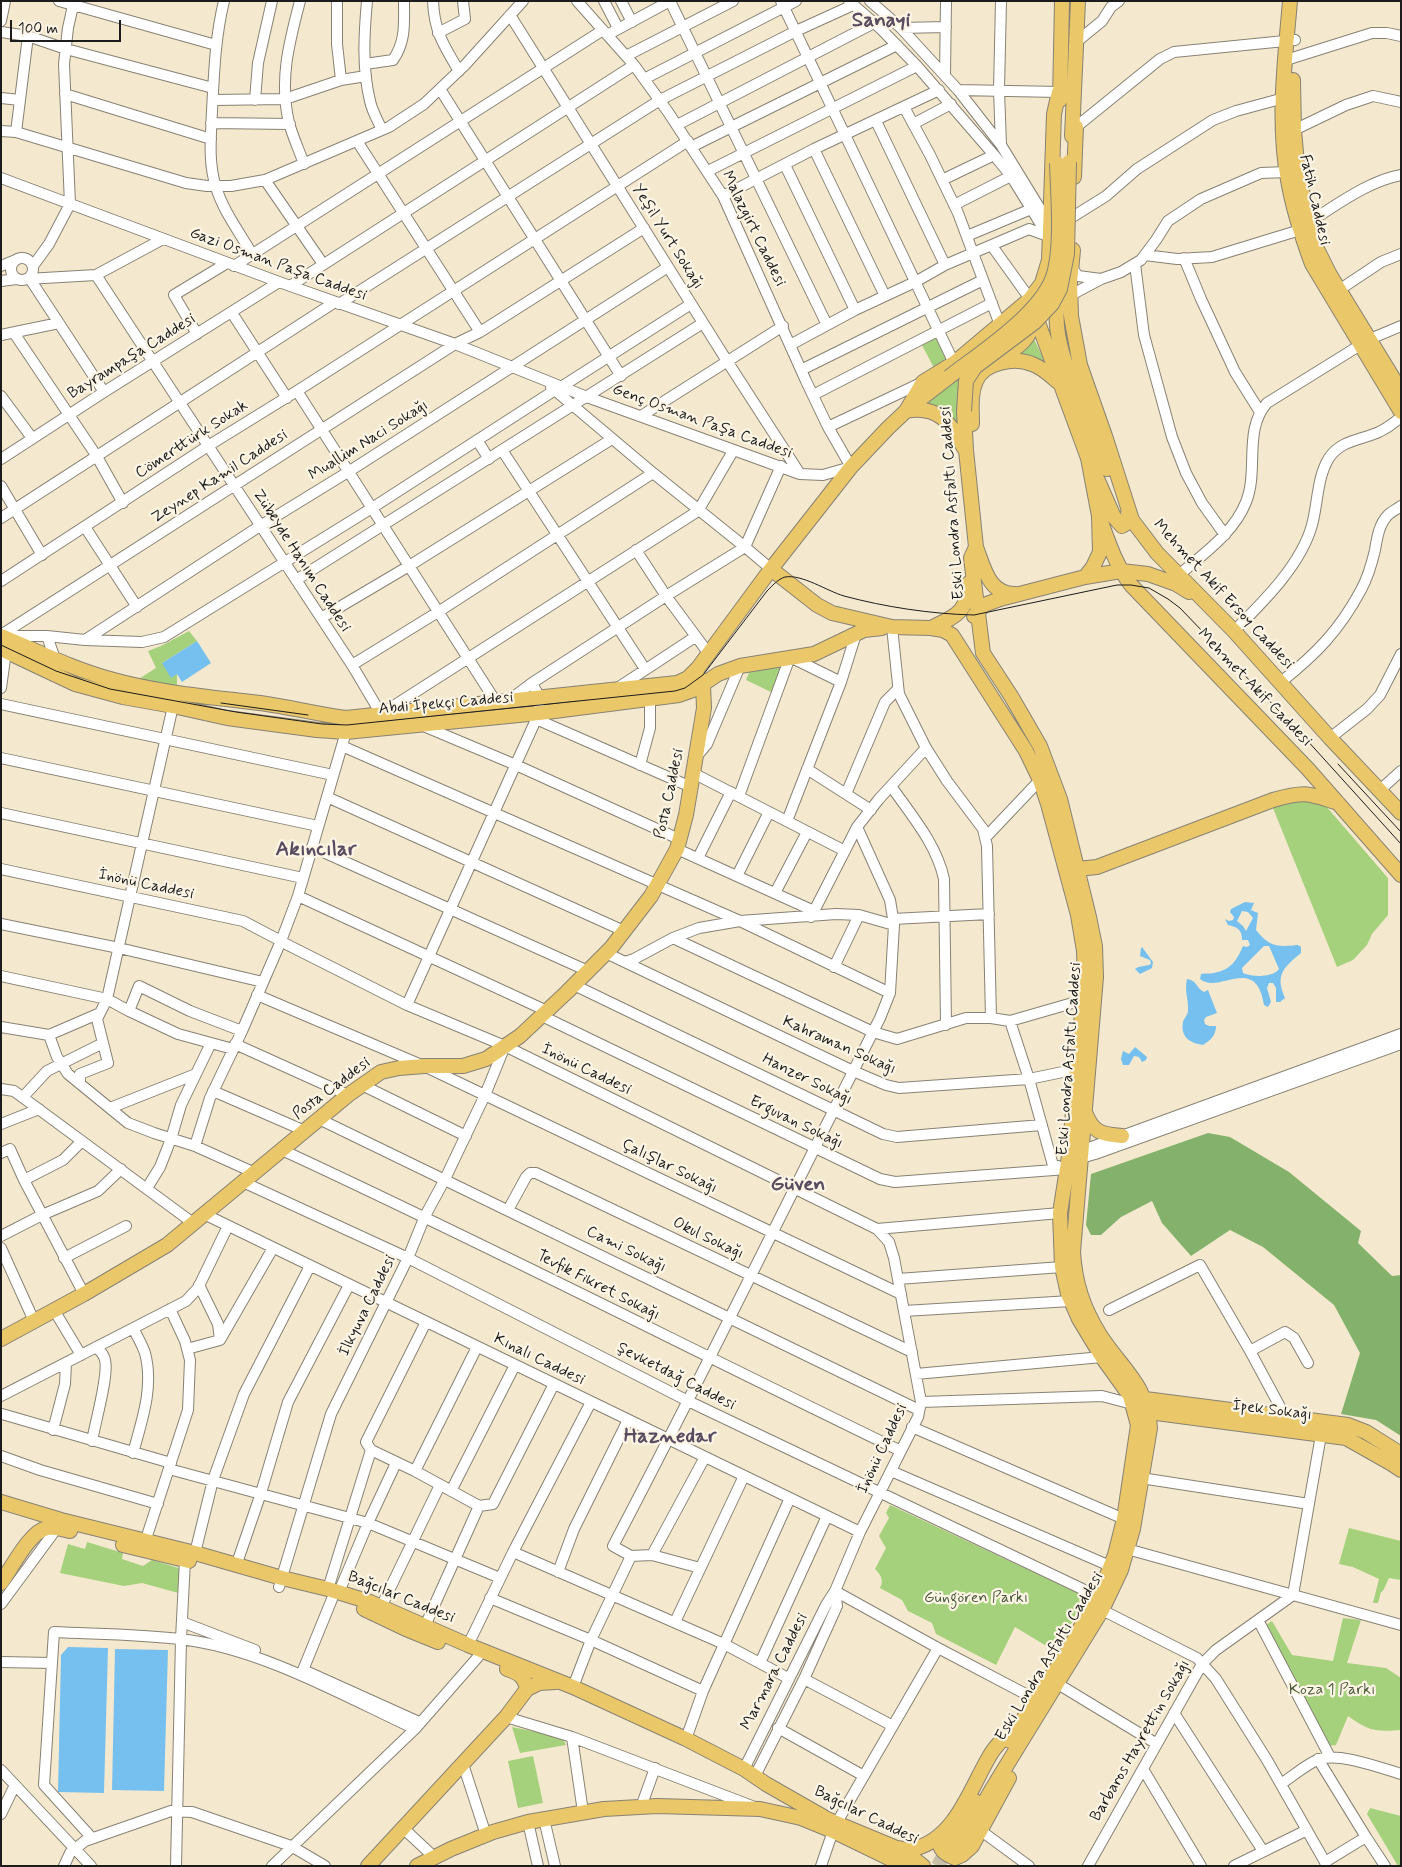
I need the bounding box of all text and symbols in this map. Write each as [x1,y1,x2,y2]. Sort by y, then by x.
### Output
district label: Sanayi [852,9,910,35]
scale bar [12,10,124,42]
text: 100 m [18,19,58,39]
street label: Fatih Caddesi [1294,153,1334,247]
street label: Malazgirt Caddesi [717,168,789,290]
street label: Yeşil Yurt Sokağı [627,181,707,293]
street label: Gazi Osman Paşa Caddesi [187,224,369,306]
street label: Bayrampaşa Caddesi [65,310,199,404]
street label: Genç Osman Paşa Caddesi [609,380,795,464]
street label: Muallim Naci Sokağı [306,396,432,486]
street label: Cömerttürk Sokak [132,397,252,483]
street label: Eski Londra Asfaltı Caddesi [937,406,969,600]
street label: Zeynep Kamil Caddesi [148,426,292,528]
street label: Zübeyde Hanım Caddesi [248,486,354,636]
street label: Mehmet Akif Ersoy Caddesi [1148,516,1298,674]
street label: Mehmet Akif Caddesi [1193,625,1315,751]
street label: Abdi İpekçi Caddesi [378,689,514,719]
street label: Posta Caddesi [651,747,689,841]
district label: Akıncılar [276,838,356,864]
street label: İnönü Caddesi [96,865,196,905]
street label: Eski Londra Asfaltı Caddesi [1054,962,1086,1156]
street label: Kahraman Sokağı [779,1012,899,1080]
street label: İnönü Caddesi [538,1040,634,1100]
street label: Hanzer Sokağı [759,1050,855,1110]
street label: Posta Caddesi [289,1054,375,1124]
street label: Erguvan Sokağı [746,1092,846,1154]
street label: Çalışlar Sokağı [618,1136,720,1198]
district label: Güven [771,1173,825,1199]
street label: Okul Sokağı [669,1214,747,1264]
street label: Cami Sokağı [583,1222,669,1278]
street label: Tevfik Fikret Sokağı [533,1247,663,1325]
street label: İlkyuva Caddesi [335,1252,401,1360]
street label: Kınalı Caddesi [490,1330,588,1390]
street label: Şevketdağ Caddesi [613,1339,739,1415]
street label: İpek Sokağı [1231,1397,1313,1425]
street label: İnönü Caddesi [854,1401,912,1497]
district label: Haznedar [624,1425,716,1451]
street label: Bağcılar Caddesi [345,1568,457,1628]
street label: Eski Londra Asfaltı Caddesi [992,1569,1108,1745]
park label: Güngören Parkı [924,1589,1028,1609]
street label: Marmara Caddesi [737,1610,813,1734]
street label: Barbaros Hayrettin Sokağı [1087,1657,1195,1825]
park label: Koza 1 Parkı [1289,1681,1375,1701]
street label: Bağcılar Caddesi [811,1782,921,1850]

